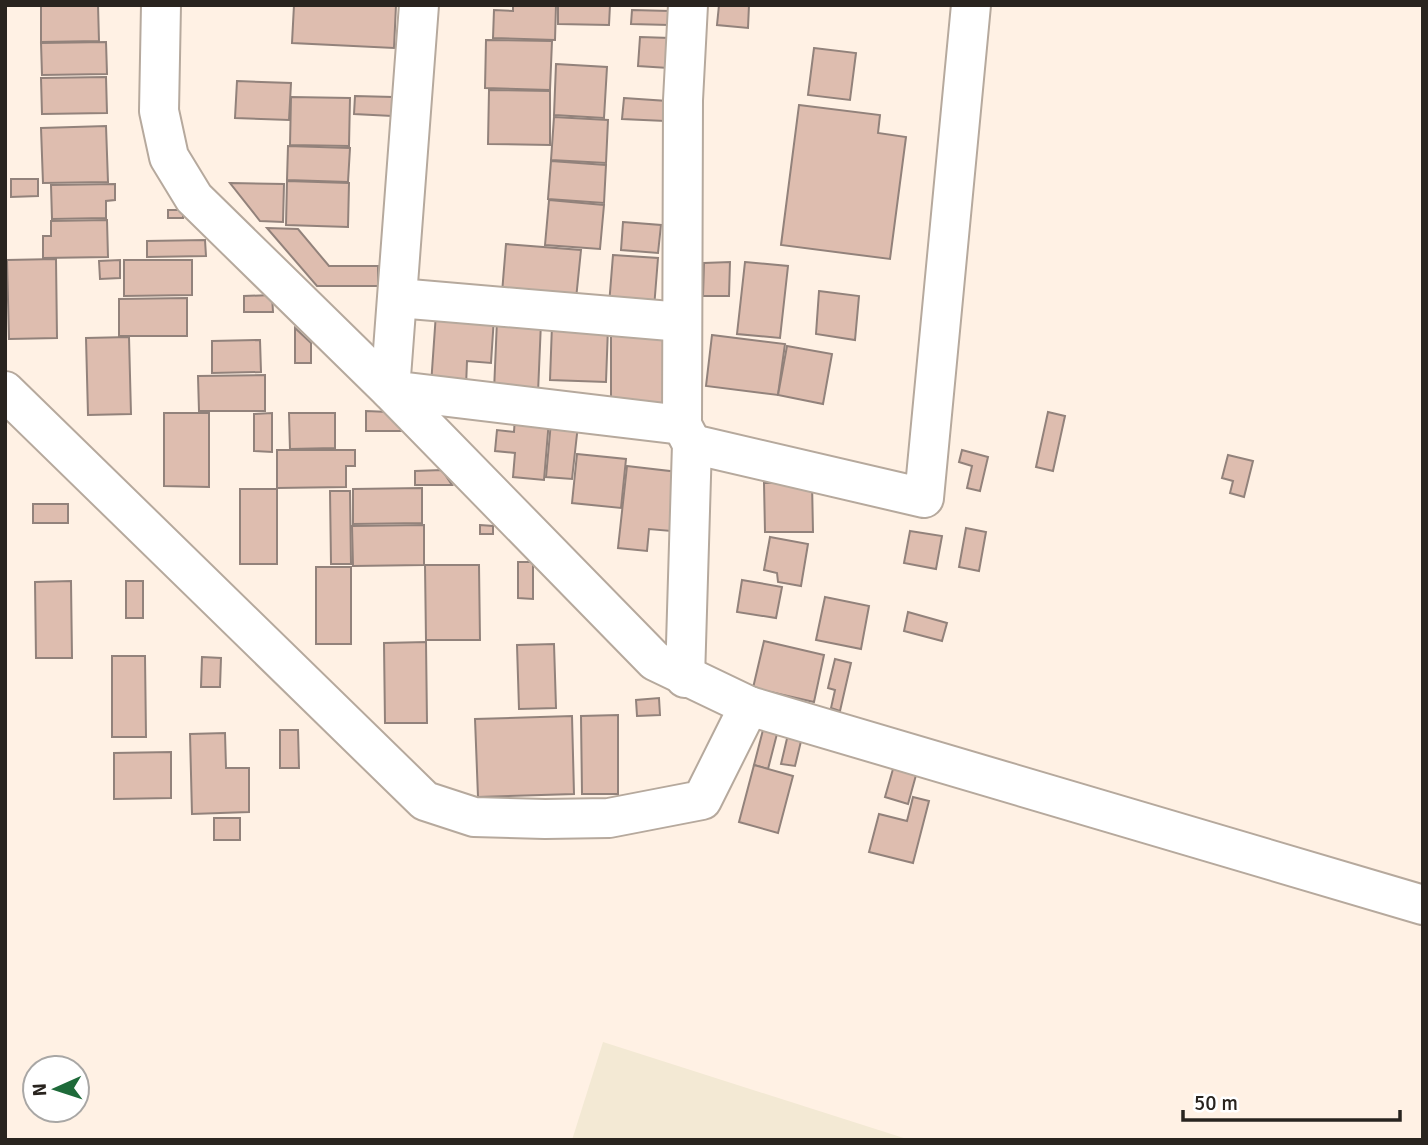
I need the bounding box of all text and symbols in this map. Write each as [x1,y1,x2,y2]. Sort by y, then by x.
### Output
north arrow [21,1054,91,1124]
scale bar [1183,1078,1400,1122]
text: N [28,1083,52,1097]
text: 50 m [1194,1090,1238,1116]

